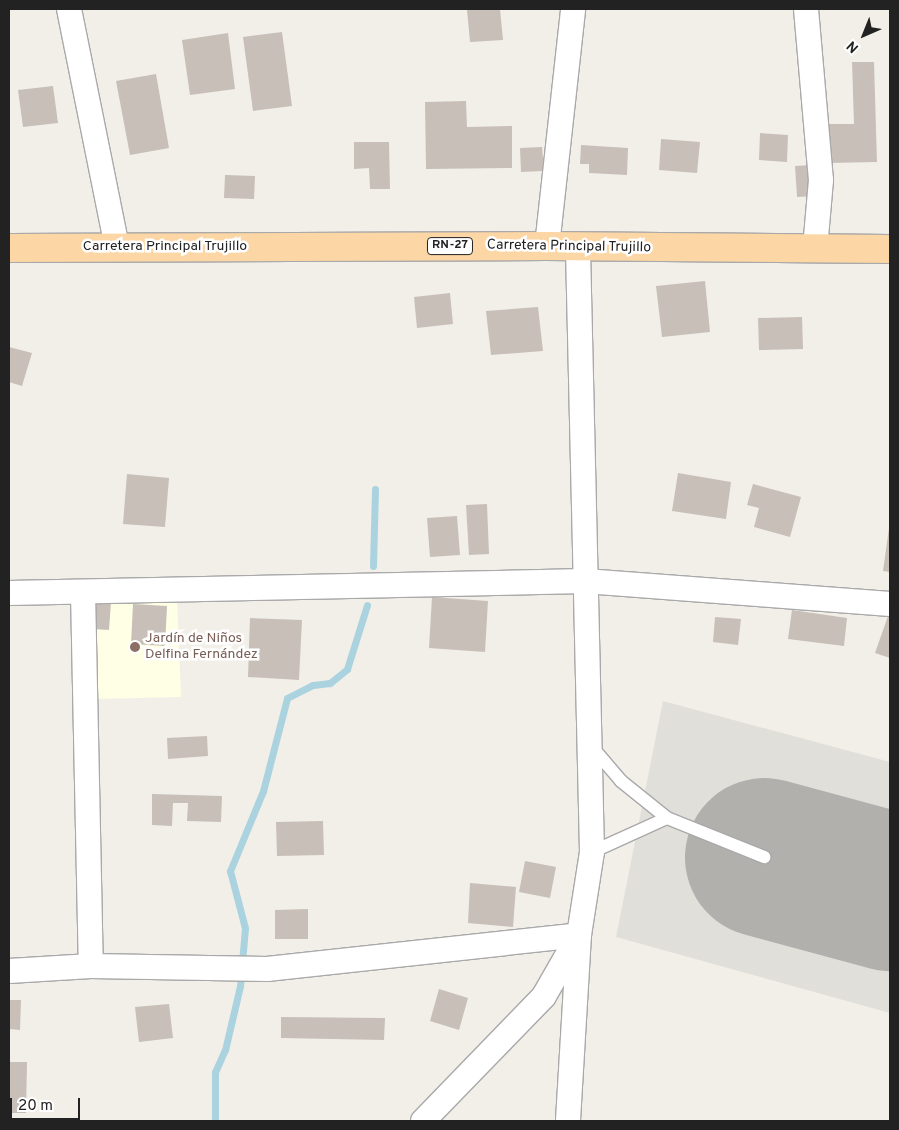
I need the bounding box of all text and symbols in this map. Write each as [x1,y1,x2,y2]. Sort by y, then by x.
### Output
north arrow [839,10,889,60]
text: N [844,37,863,56]
road number: RN-27 [426,237,474,256]
street label: Carretera Principal Trujillo [486,237,652,257]
street label: Carretera Principal Trujillo [83,239,247,255]
place label: Jardín de Niños Delfina Fernández [145,631,258,664]
marker: Jardín de Niños Delfina Fernández [129,641,141,653]
scale bar [12,1088,82,1120]
text: 20 m [18,1097,53,1116]

